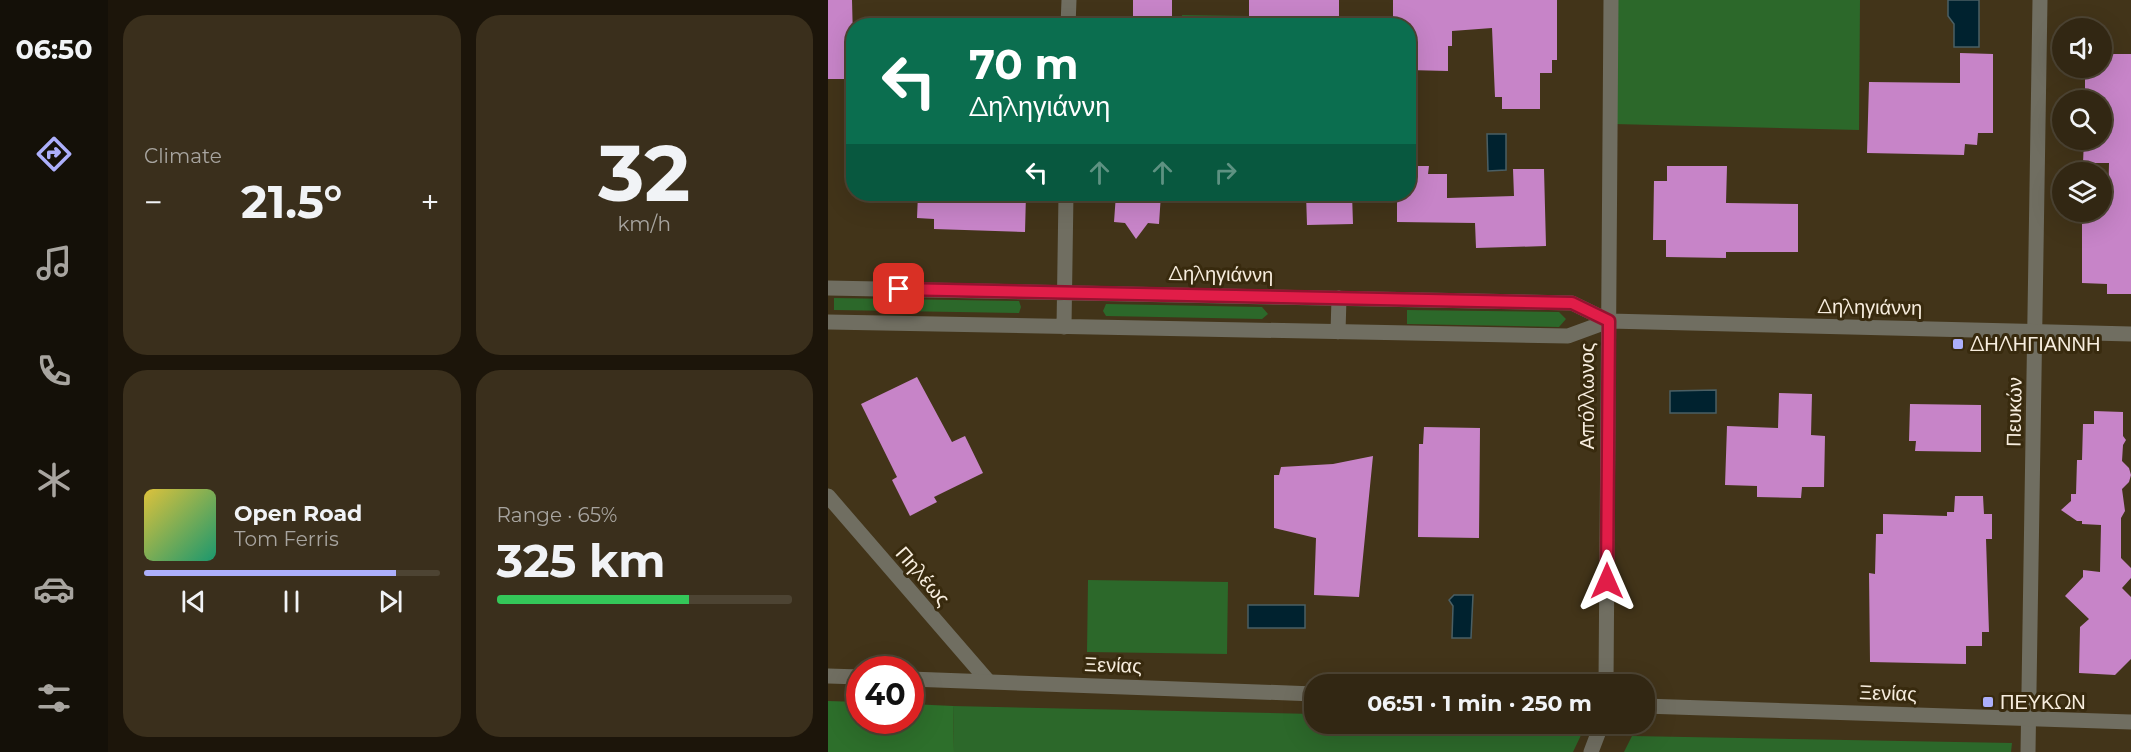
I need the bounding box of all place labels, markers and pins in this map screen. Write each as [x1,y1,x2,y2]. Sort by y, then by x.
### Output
pin [873,263,924,314]
place label: ΔΗΛΗΓΙΑΝΝΗ [1970,332,2100,356]
marker: ΔΗΛΗΓΙΑΝΝΗ [1951,337,1965,351]
place label: ΠΕΥΚΩΝ [2000,690,2086,714]
marker: ΠΕΥΚΩΝ [1981,695,1995,709]

